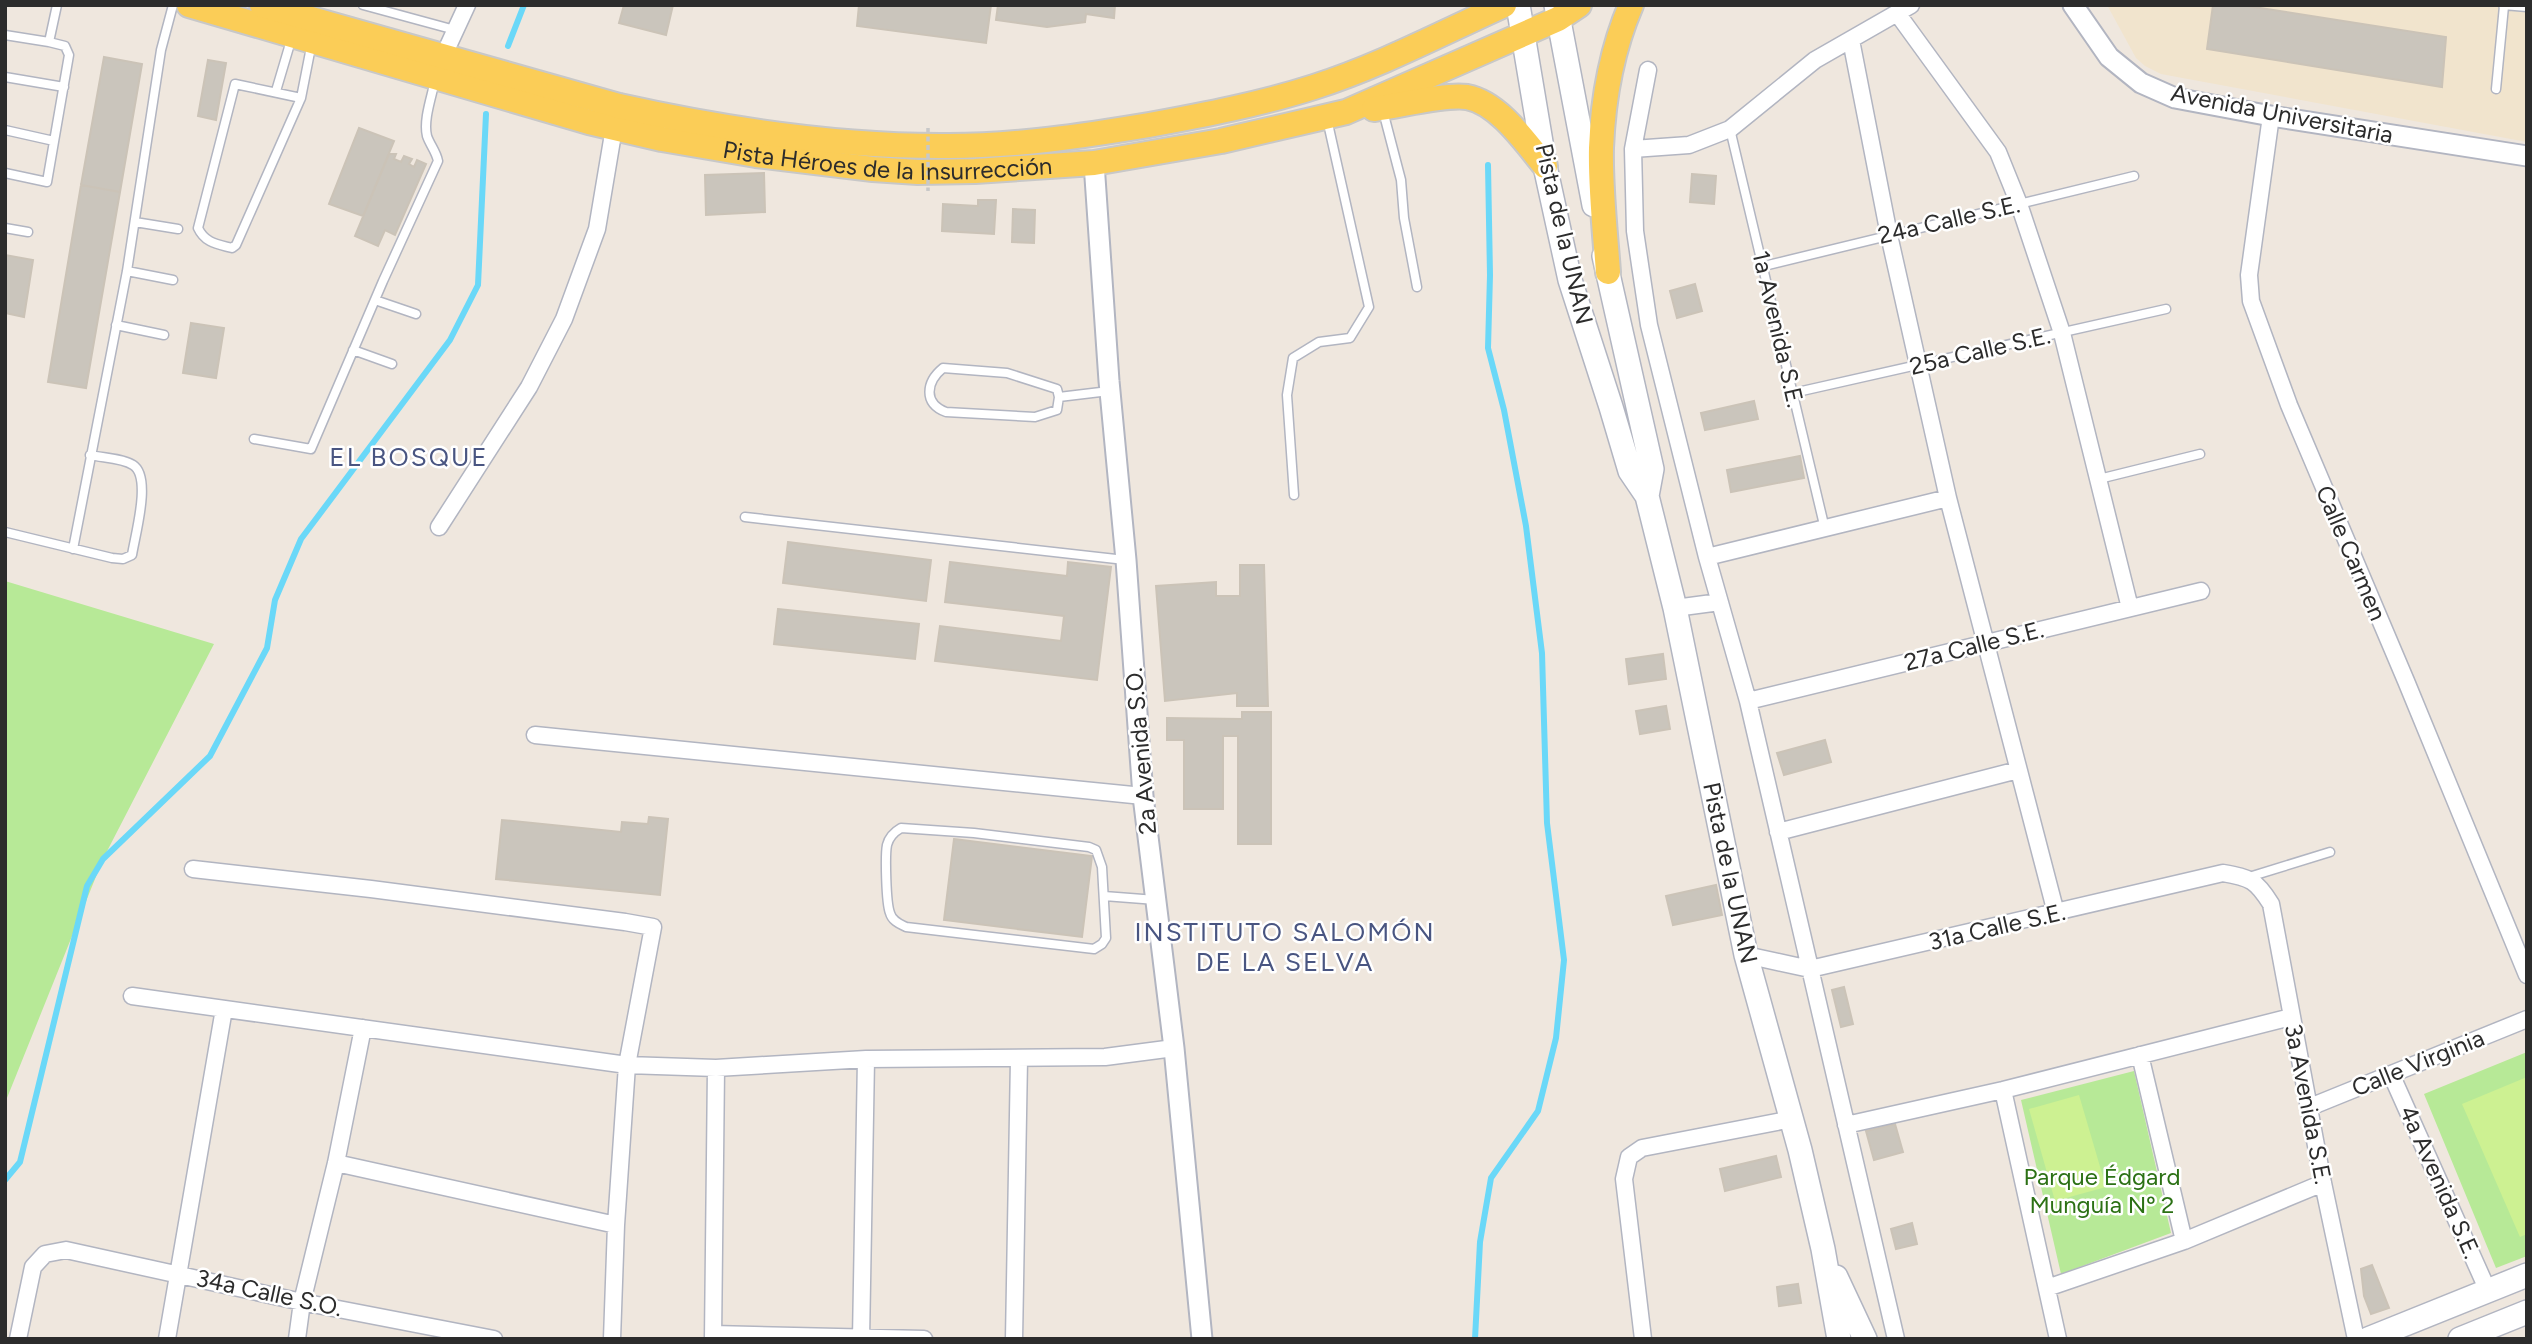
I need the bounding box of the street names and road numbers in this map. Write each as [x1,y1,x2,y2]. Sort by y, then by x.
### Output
street label: Avenida Universitaria [2169,78,2396,149]
street label: Pista Héroes de la Insurrección [721,135,1053,186]
street label: Pista de la UNAN [1530,141,1599,327]
street label: 24a Calle S.E. [1875,189,2023,250]
street label: 1a Avenida S.E. [1746,248,1811,410]
street label: 25a Calle S.E. [1907,320,2053,381]
street label: Calle Carmen [2310,481,2393,625]
street label: 27a Calle S.E. [1901,614,2047,677]
street label: 2a Avenida S.O. [1119,666,1162,836]
street label: Pista de la UNAN [1697,780,1764,966]
street label: 31a Calle S.E. [1926,897,2068,956]
street label: 3a Avenida S.E. [2279,1021,2338,1186]
street label: Calle Virginia [2347,1023,2488,1102]
street label: 4a Avenida S.E. [2394,1101,2487,1263]
street label: 34a Calle S.O. [193,1263,345,1322]

